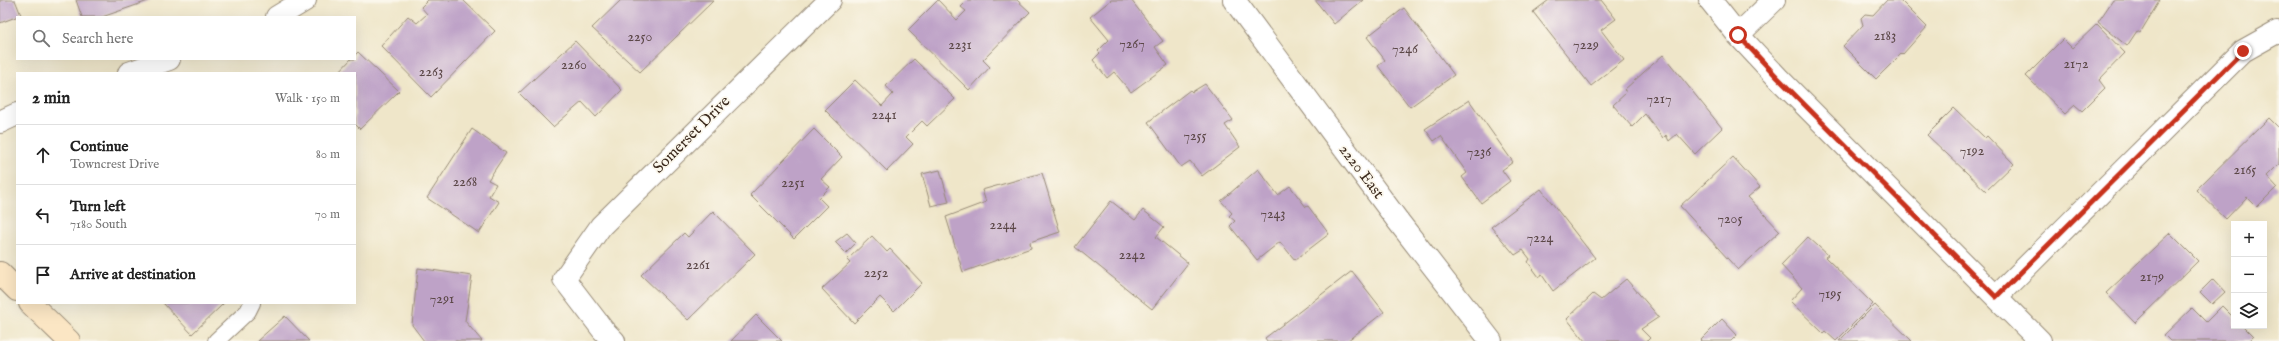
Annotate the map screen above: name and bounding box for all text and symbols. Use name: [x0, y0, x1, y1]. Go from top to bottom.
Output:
search box: [16, 16, 356, 60]
route start: [1729, 26, 1747, 44]
icon: search: [30, 27, 52, 49]
house number: 2183: [1874, 27, 1896, 45]
house number: 2250: [628, 28, 653, 46]
text: Search here: [62, 29, 133, 48]
house number: 7267: [1119, 35, 1145, 53]
house number: 2231: [948, 36, 972, 54]
house number: 7229: [1573, 36, 1599, 54]
house number: 7246: [1392, 40, 1419, 58]
route end: [2234, 42, 2252, 60]
house number: 2172: [2064, 55, 2089, 73]
house number: 2260: [561, 56, 587, 74]
house number: 2263: [419, 63, 443, 81]
text: 2 min: [32, 88, 70, 109]
text: Walk · 150 m: [275, 90, 340, 107]
house number: 7217: [1647, 90, 1671, 108]
street label: Somerset Drive: [649, 92, 735, 178]
house number: 2241: [871, 106, 897, 124]
house number: 7255: [1183, 127, 1207, 145]
text: Continue: [70, 137, 128, 156]
street label: 2220 East: [1334, 141, 1388, 204]
house number: 7192: [1960, 142, 1985, 160]
house number: 7236: [1467, 143, 1492, 161]
icon: ahead: [32, 144, 54, 166]
text: 80 m: [316, 146, 340, 163]
text: Towncrest Drive: [70, 156, 159, 173]
house number: 2165: [2234, 161, 2256, 179]
house number: 2268: [453, 173, 477, 191]
house number: 2251: [781, 174, 805, 192]
text: Turn left: [70, 197, 126, 216]
icon: left: [32, 204, 54, 226]
house number: 7243: [1260, 205, 1286, 223]
text: 70 m: [315, 206, 340, 223]
house number: 7205: [1717, 210, 1743, 228]
text: 7180 South: [70, 216, 127, 233]
house number: 2244: [990, 216, 1017, 234]
map controls: [2231, 221, 2267, 329]
button: +: [2231, 221, 2267, 257]
house number: 7224: [1527, 229, 1553, 247]
house number: 2242: [1119, 246, 1146, 264]
house number: 2261: [686, 256, 710, 274]
button: −: [2231, 257, 2267, 293]
icon: arrive: [32, 264, 54, 286]
house number: 2252: [864, 264, 889, 282]
text: Arrive at destination: [70, 265, 196, 284]
house number: 2179: [2140, 268, 2164, 286]
house number: 7195: [1819, 285, 1841, 303]
house number: 7291: [430, 290, 454, 308]
button: layers: [2231, 293, 2267, 329]

